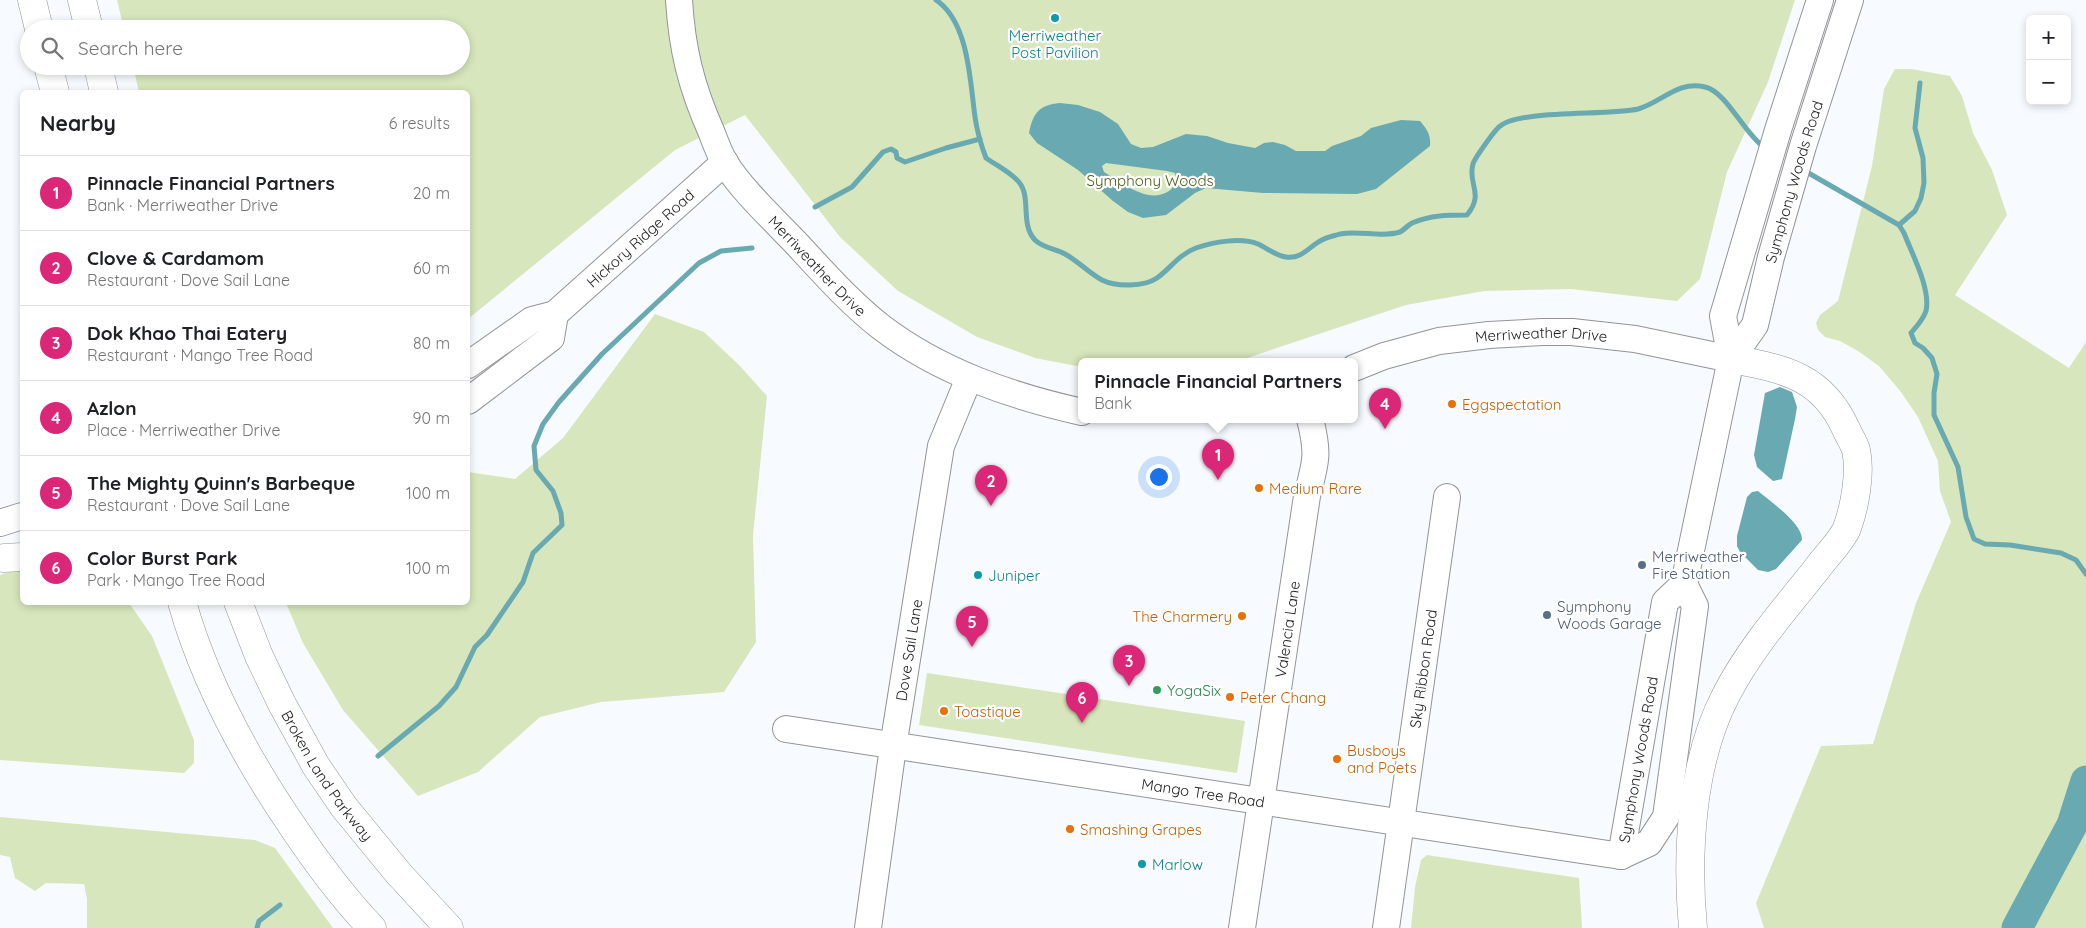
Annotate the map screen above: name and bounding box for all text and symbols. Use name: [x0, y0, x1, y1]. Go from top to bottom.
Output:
marker: Merriweather Post Pavilion: [1049, 12, 1061, 24]
map controls: [2026, 15, 2071, 105]
button: +: [2026, 15, 2071, 60]
search box: [20, 20, 470, 75]
place label: Merriweather Post Pavilion: [1009, 26, 1101, 62]
icon: search: [38, 34, 66, 62]
text: Search here: [78, 36, 183, 60]
button: −: [2026, 60, 2071, 105]
street label: Symphony Woods Road: [1760, 98, 1827, 265]
text: Nearby: [40, 110, 116, 136]
text: 6 results: [389, 113, 450, 133]
text: Pinnacle Financial Partners: [87, 171, 335, 195]
park label: Symphony Woods: [1086, 171, 1214, 190]
text: 1: [53, 183, 59, 203]
text: 20 m: [413, 183, 450, 203]
street label: Hickory Ridge Road: [582, 185, 698, 291]
text: Bank · Merriweather Drive: [87, 195, 278, 215]
street label: Merriweather Drive: [765, 211, 870, 320]
text: Clove & Cardamom: [87, 246, 264, 270]
text: 2: [51, 258, 61, 278]
text: 60 m: [413, 258, 450, 278]
text: Restaurant · Dove Sail Lane: [87, 270, 290, 290]
text: Dok Khao Thai Eatery: [87, 321, 287, 345]
street label: Merriweather Drive: [1474, 322, 1608, 346]
text: 3: [52, 333, 60, 353]
text: 80 m: [413, 333, 450, 353]
text: Restaurant · Mango Tree Road: [87, 345, 313, 365]
popup: [1078, 358, 1358, 423]
text: Pinnacle Financial Partners: [1094, 369, 1342, 393]
pin: 4: [1369, 388, 1401, 429]
text: Bank: [1094, 393, 1132, 413]
place label: Eggspectation: [1462, 395, 1562, 414]
text: Azlon: [87, 396, 136, 420]
marker: Eggspectation: [1446, 398, 1458, 410]
text: 4: [51, 408, 61, 428]
text: 90 m: [413, 408, 450, 428]
text: Place · Merriweather Drive: [87, 420, 281, 440]
pin: 1: [1202, 439, 1234, 480]
your location: [1146, 464, 1172, 490]
pin: 2: [975, 465, 1007, 506]
text: The Mighty Quinn's Barbeque: [87, 471, 355, 495]
place label: Medium Rare: [1269, 479, 1362, 498]
marker: Medium Rare: [1253, 482, 1265, 494]
text: 5: [51, 483, 61, 503]
text: 100 m: [406, 483, 450, 503]
text: Restaurant · Dove Sail Lane: [87, 495, 290, 515]
text: Color Burst Park: [87, 546, 238, 570]
place label: Merriweather Fire Station: [1652, 547, 1745, 583]
text: 6: [52, 558, 60, 578]
text: 100 m: [406, 558, 450, 578]
marker: Merriweather Fire Station: [1636, 559, 1648, 571]
place label: Juniper: [988, 566, 1041, 585]
marker: Juniper: [972, 569, 984, 581]
text: Park · Mango Tree Road: [87, 570, 265, 590]
street label: Valencia Lane: [1270, 580, 1304, 679]
place label: Symphony Woods Garage: [1557, 597, 1662, 633]
street label: Dove Sail Lane: [891, 598, 926, 702]
pin: 5: [956, 606, 988, 647]
place label: The Charmery: [1132, 607, 1232, 626]
street label: Sky Ribbon Road: [1405, 608, 1441, 729]
marker: Symphony Woods Garage: [1541, 609, 1553, 621]
marker: The Charmery: [1236, 610, 1248, 622]
pin: 3: [1113, 645, 1145, 686]
street label: Symphony Woods Road: [1614, 675, 1661, 844]
place label: YogaSix: [1167, 681, 1221, 700]
pin: 6: [1066, 682, 1098, 723]
marker: YogaSix: [1151, 684, 1163, 696]
place label: Peter Chang: [1240, 688, 1326, 707]
marker: Peter Chang: [1224, 691, 1236, 703]
place label: Toastique: [954, 702, 1021, 721]
marker: Toastique: [938, 705, 950, 717]
street label: Broken Land Parkway: [278, 707, 377, 845]
place label: Busboys and Poets: [1347, 741, 1417, 777]
marker: Busboys and Poets: [1331, 753, 1343, 765]
street label: Mango Tree Road: [1140, 774, 1266, 811]
place label: Smashing Grapes: [1080, 820, 1202, 839]
marker: Smashing Grapes: [1064, 823, 1076, 835]
place label: Marlow: [1152, 855, 1203, 874]
marker: Marlow: [1136, 858, 1148, 870]

